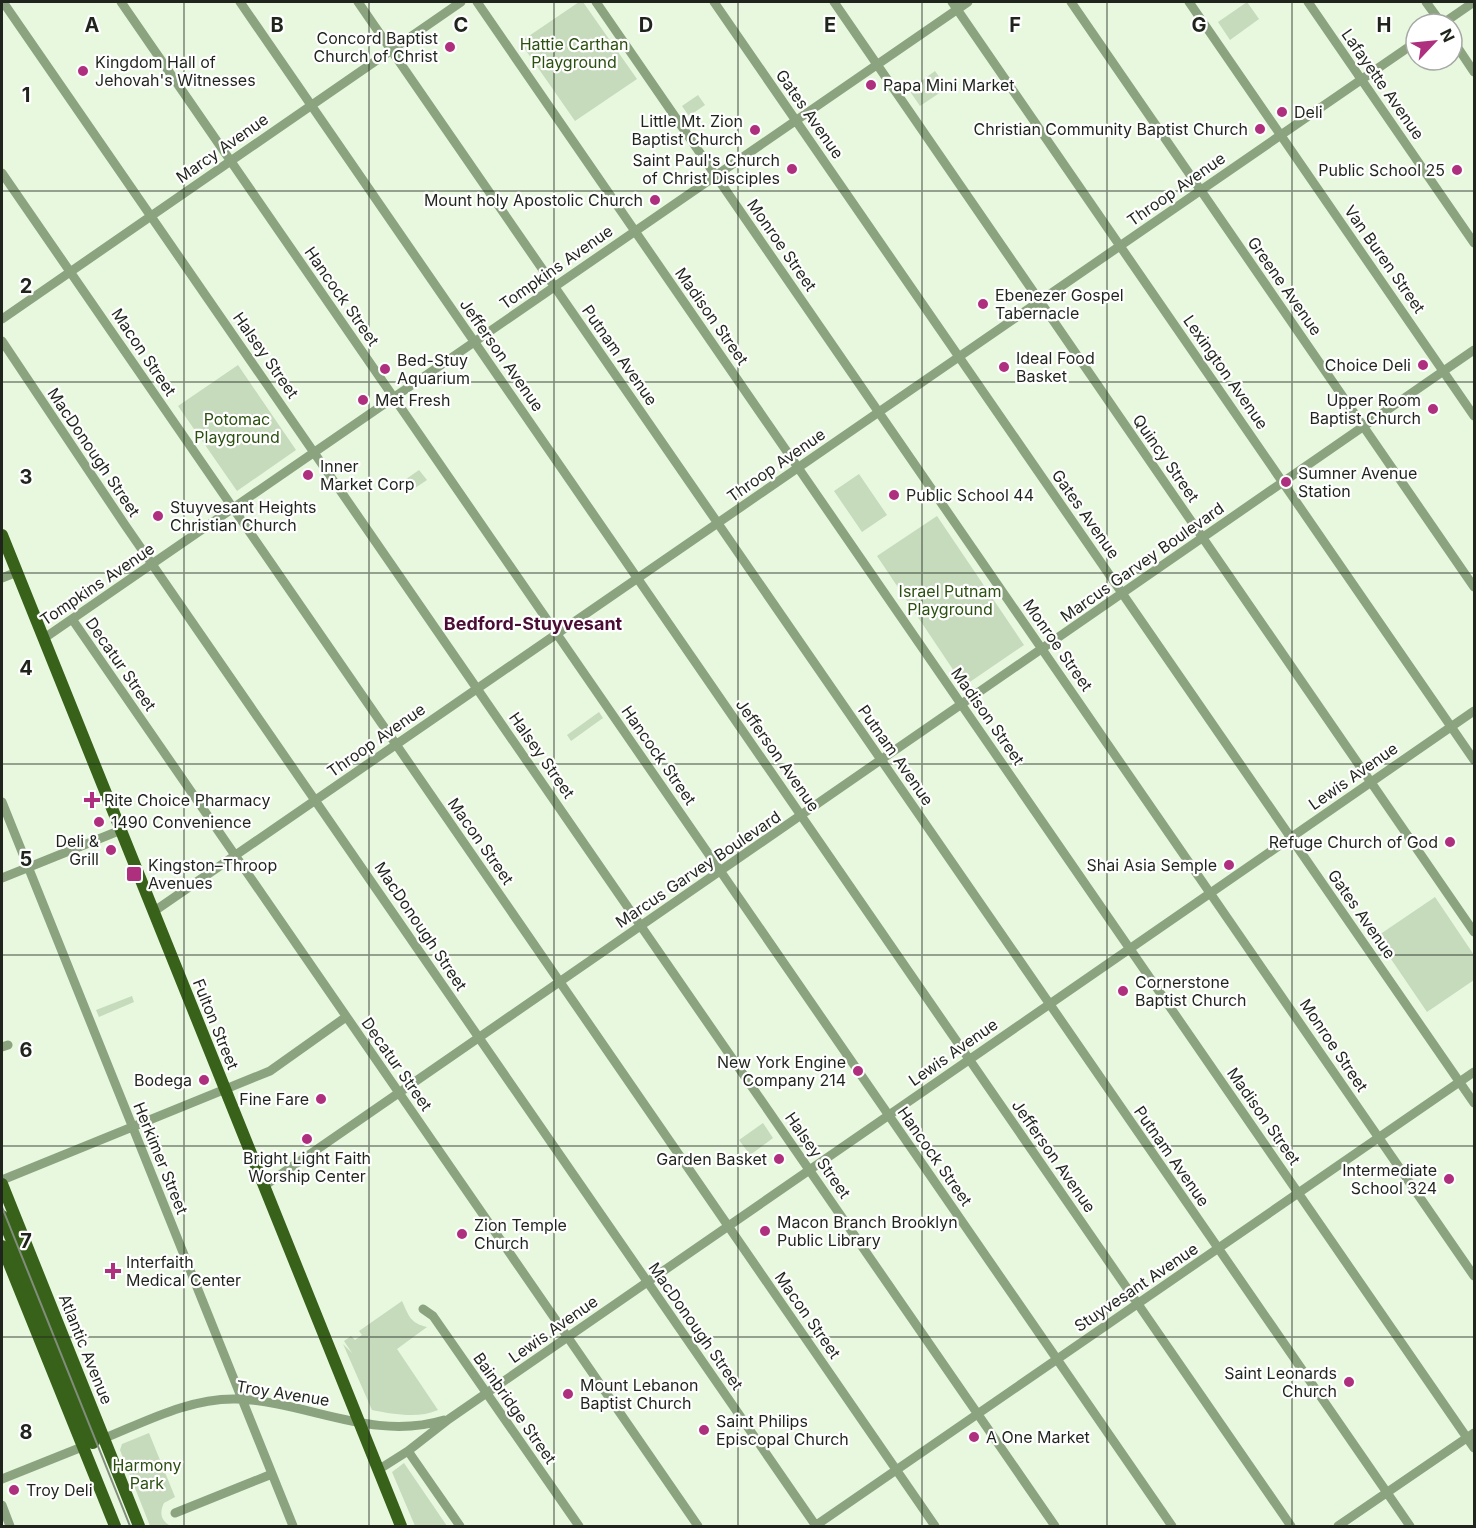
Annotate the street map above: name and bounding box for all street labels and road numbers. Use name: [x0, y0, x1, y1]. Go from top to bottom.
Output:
street label: Lafayette Avenue: [1337, 25, 1429, 143]
street label: Gates Avenue: [772, 65, 848, 163]
street label: Marcy Avenue: [172, 109, 272, 187]
street label: Throop Avenue: [1123, 148, 1229, 230]
street label: Monroe Street: [743, 195, 821, 295]
street label: Van Buren Street: [1340, 201, 1430, 317]
street label: Tompkins Avenue: [495, 220, 617, 314]
street label: Greene Avenue: [1244, 233, 1326, 339]
street label: Hancock Street: [300, 242, 384, 350]
street label: Madison Street: [671, 263, 753, 369]
street label: Jefferson Avenue: [456, 295, 548, 415]
street label: Putnam Avenue: [578, 301, 662, 409]
street label: Macon Street: [107, 304, 181, 400]
street label: Halsey Street: [229, 308, 303, 402]
street label: Lexington Avenue: [1179, 311, 1273, 433]
street label: MacDonough Street: [43, 384, 145, 520]
street label: Quincy Street: [1128, 410, 1204, 506]
street label: Throop Avenue: [723, 424, 829, 506]
street label: Gates Avenue: [1048, 465, 1124, 563]
street label: Marcus Garvey Boulevard: [1056, 498, 1228, 626]
street label: Tompkins Avenue: [36, 538, 158, 630]
street label: Monroe Street: [1019, 595, 1097, 695]
street label: Decatur Street: [81, 613, 161, 715]
street label: Madison Street: [947, 663, 1029, 769]
street label: Jefferson Avenue: [732, 695, 824, 815]
street label: Throop Avenue: [323, 699, 429, 781]
street label: Hancock Street: [617, 701, 701, 809]
street label: Putnam Avenue: [854, 701, 938, 809]
street label: Halsey Street: [505, 708, 579, 802]
street label: Lewis Avenue: [1305, 738, 1401, 814]
street label: Macon Street: [444, 794, 518, 888]
street label: Marcus Garvey Boulevard: [612, 806, 784, 932]
street label: MacDonough Street: [370, 858, 472, 994]
street label: Gates Avenue: [1324, 865, 1400, 963]
street label: Fulton Street: [189, 976, 243, 1072]
street label: Monroe Street: [1296, 995, 1372, 1095]
street label: Decatur Street: [357, 1013, 437, 1115]
street label: Lewis Avenue: [905, 1014, 1001, 1090]
street label: Madison Street: [1223, 1063, 1305, 1169]
street label: Jefferson Avenue: [1008, 1096, 1100, 1216]
street label: Herkimer Street: [129, 1099, 193, 1217]
street label: Hancock Street: [893, 1102, 977, 1210]
street label: Putnam Avenue: [1130, 1102, 1214, 1210]
street label: Halsey Street: [781, 1108, 855, 1202]
street label: Stuyvesant Avenue: [1070, 1238, 1202, 1336]
street label: MacDonough Street: [644, 1258, 748, 1394]
street label: Macon Street: [771, 1268, 845, 1362]
street label: Atlantic Avenue: [55, 1291, 117, 1407]
street label: Lewis Avenue: [505, 1291, 601, 1367]
street label: Bainbridge Street: [469, 1348, 561, 1468]
street label: Troy Avenue: [235, 1376, 331, 1410]

